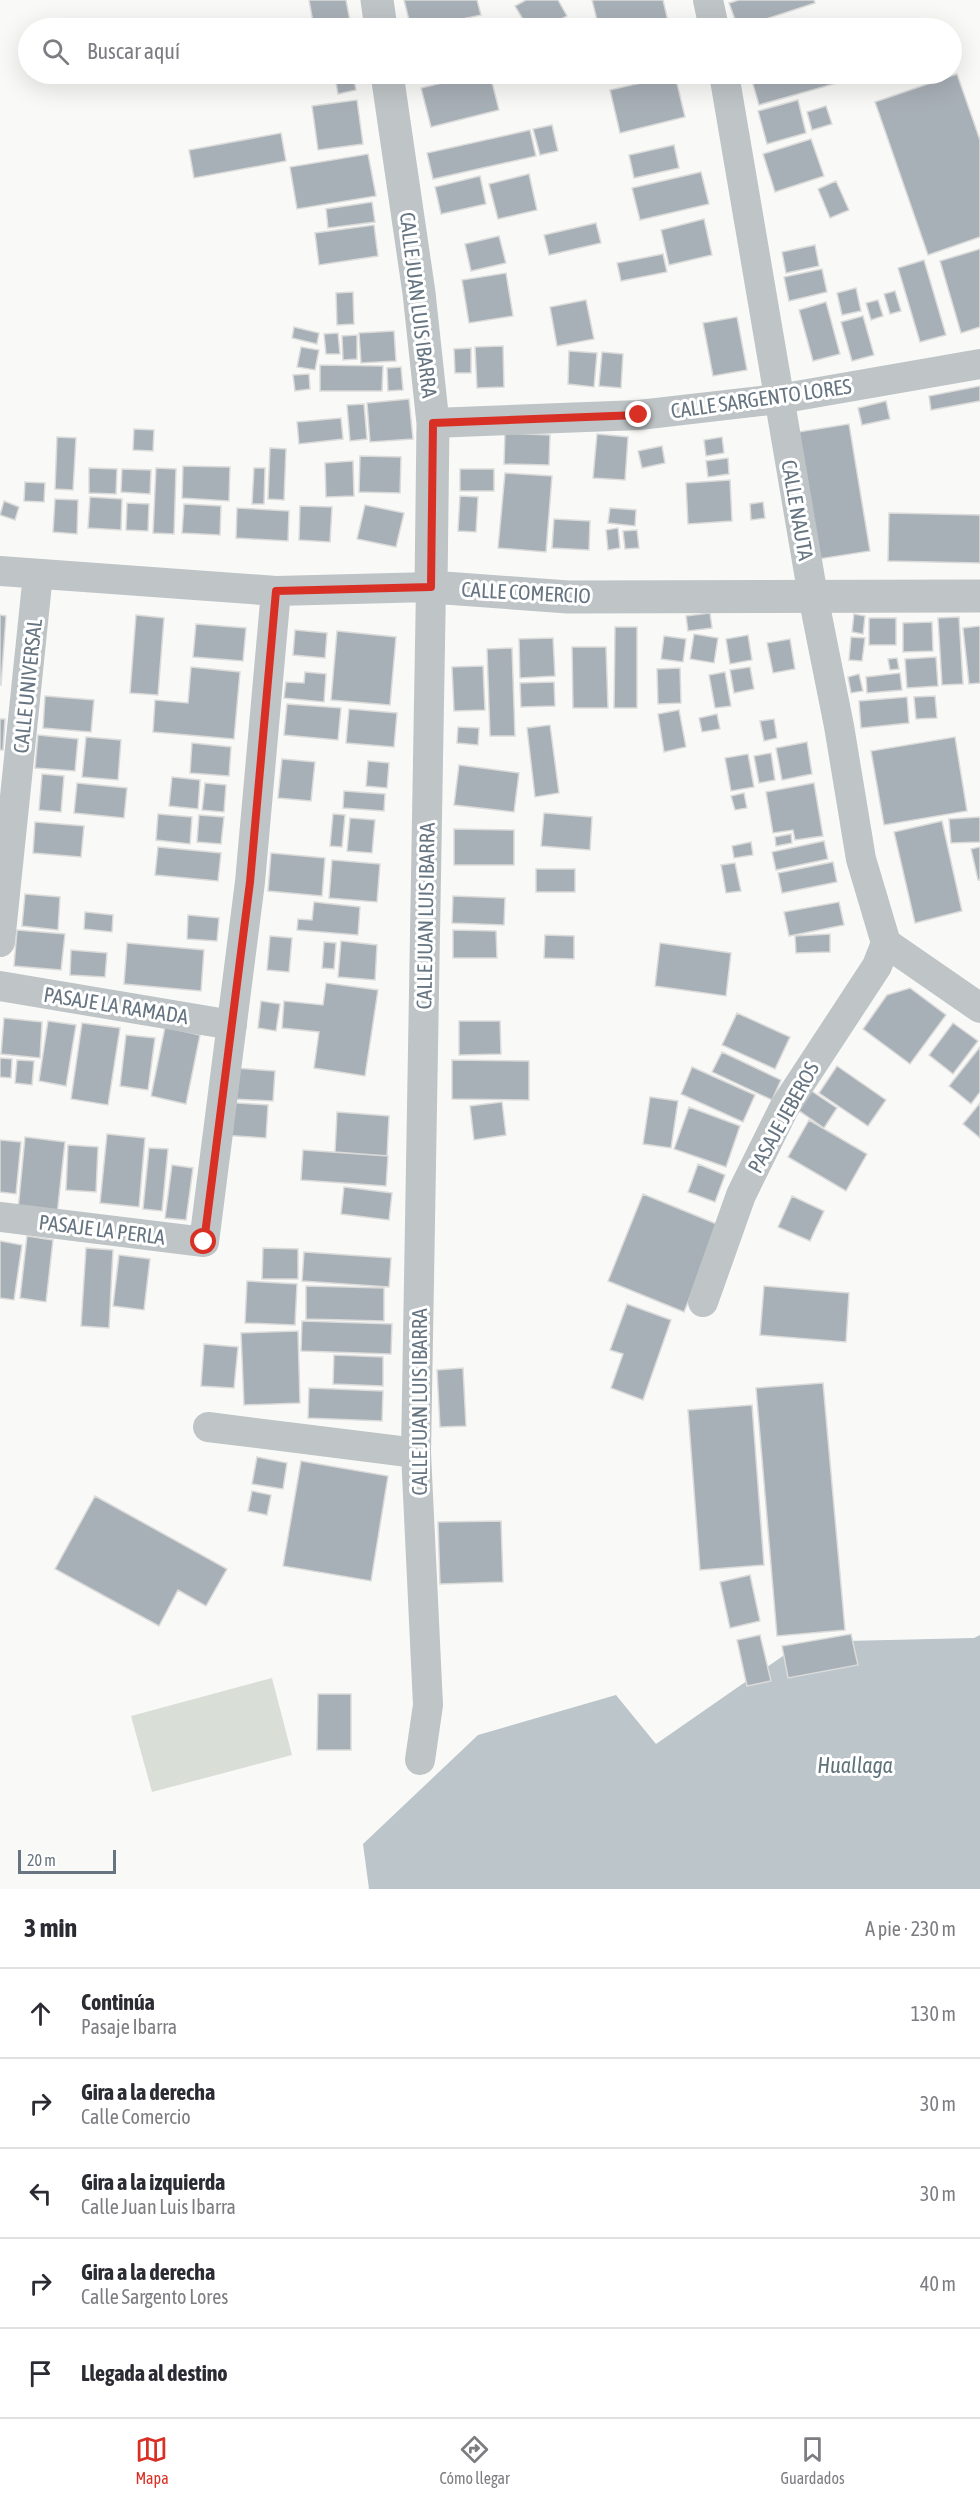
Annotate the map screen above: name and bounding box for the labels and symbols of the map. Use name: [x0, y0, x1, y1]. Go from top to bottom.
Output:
street label: CALLE JUAN LUIS IBARRA: [396, 211, 442, 400]
street label: CALLE SARGENTO LORES: [669, 373, 853, 423]
route end: [625, 401, 651, 427]
street label: CALLE NAUTA: [777, 458, 819, 563]
street label: CALLE COMERCIO: [461, 577, 591, 607]
street label: CALLE UNIVERSAL: [8, 618, 46, 754]
street label: CALLE JUAN LUIS IBARRA: [411, 822, 439, 1010]
street label: PASAJE LA RAMADA: [42, 982, 191, 1028]
street label: PASAJE JEBEROS: [743, 1057, 823, 1177]
street label: PASAJE LA PERLA: [38, 1209, 167, 1249]
route start: [190, 1228, 216, 1254]
street label: CALLE JUAN LUIS IBARRA: [407, 1308, 431, 1495]
water label: Huallaga: [817, 1752, 893, 1778]
scale bar: [18, 1847, 116, 1874]

